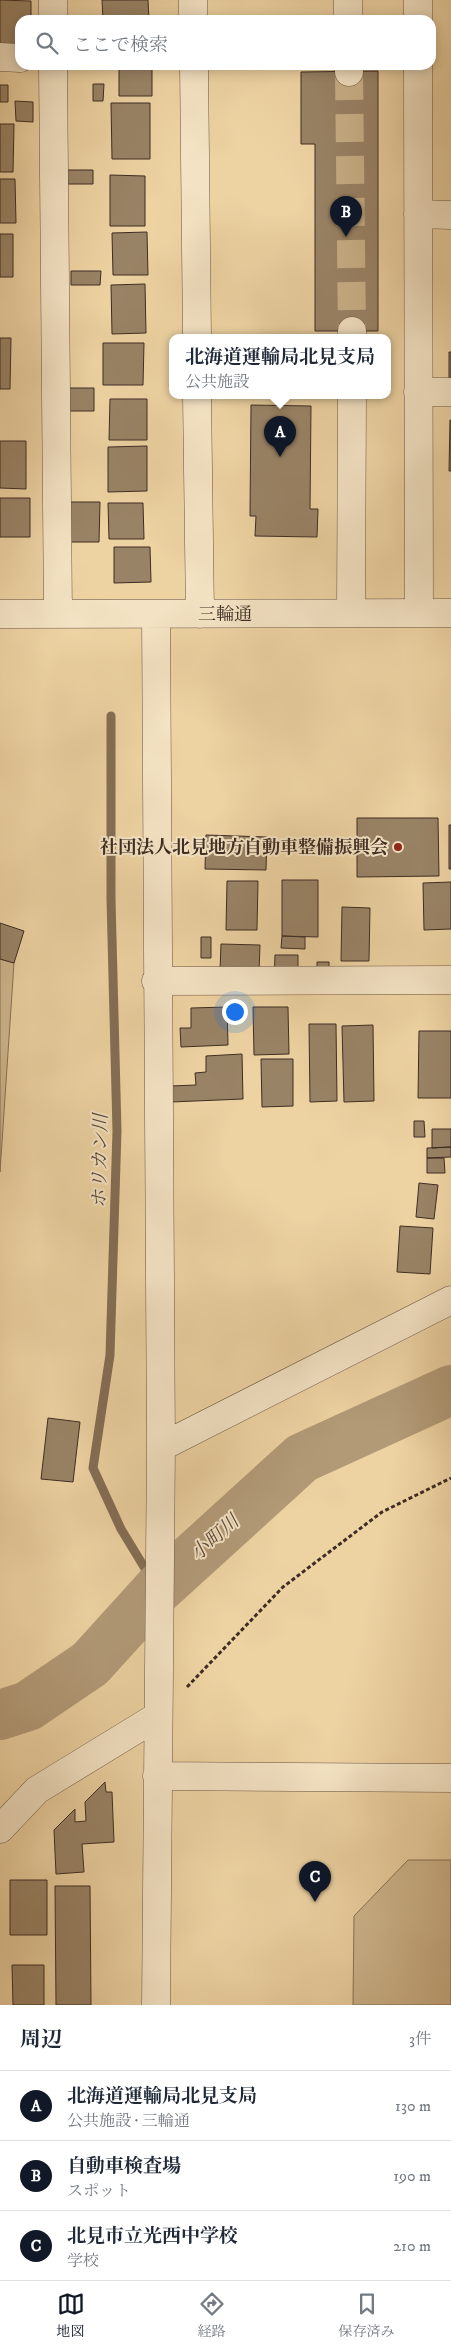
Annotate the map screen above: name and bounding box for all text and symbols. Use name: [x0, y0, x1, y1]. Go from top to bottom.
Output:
search box: [15, 15, 436, 70]
icon: search: [33, 29, 61, 57]
text: ここで検索: [73, 34, 168, 57]
pin: B: [330, 196, 362, 237]
popup: [169, 334, 391, 399]
text: 北海道運輸局北見支局: [185, 346, 375, 369]
text: 公共施設: [185, 372, 249, 392]
pin: A: [264, 416, 296, 457]
street label: 三輪通: [198, 604, 252, 626]
place label: 社団法人北見地方自動車整備振興会: [100, 837, 388, 859]
marker: 社団法人北見地方自動車整備振興会: [392, 841, 404, 853]
your location: [222, 999, 248, 1025]
water label: ホリカン川: [88, 1111, 113, 1209]
water label: 小町川: [186, 1509, 245, 1566]
pin: C: [299, 1861, 331, 1902]
text: 周辺: [20, 2027, 62, 2053]
text: 3件: [409, 2029, 431, 2049]
text: 北海道運輸局北見支局: [67, 2085, 257, 2108]
text: A: [31, 2096, 41, 2116]
text: 130 m: [395, 2096, 431, 2116]
text: 公共施設 · 三輪通: [67, 2111, 190, 2131]
text: 自動車検査場: [67, 2155, 181, 2178]
text: B: [31, 2166, 41, 2186]
text: 190 m: [393, 2166, 431, 2186]
text: スポット: [67, 2181, 131, 2201]
text: 北見市立光西中学校: [67, 2225, 238, 2248]
text: C: [31, 2236, 41, 2256]
text: 210 m: [393, 2236, 431, 2256]
text: 学校: [67, 2251, 99, 2271]
tab: 地図: [57, 2290, 85, 2341]
tab: 経路: [198, 2290, 226, 2341]
tab: 保存済み: [339, 2290, 395, 2341]

